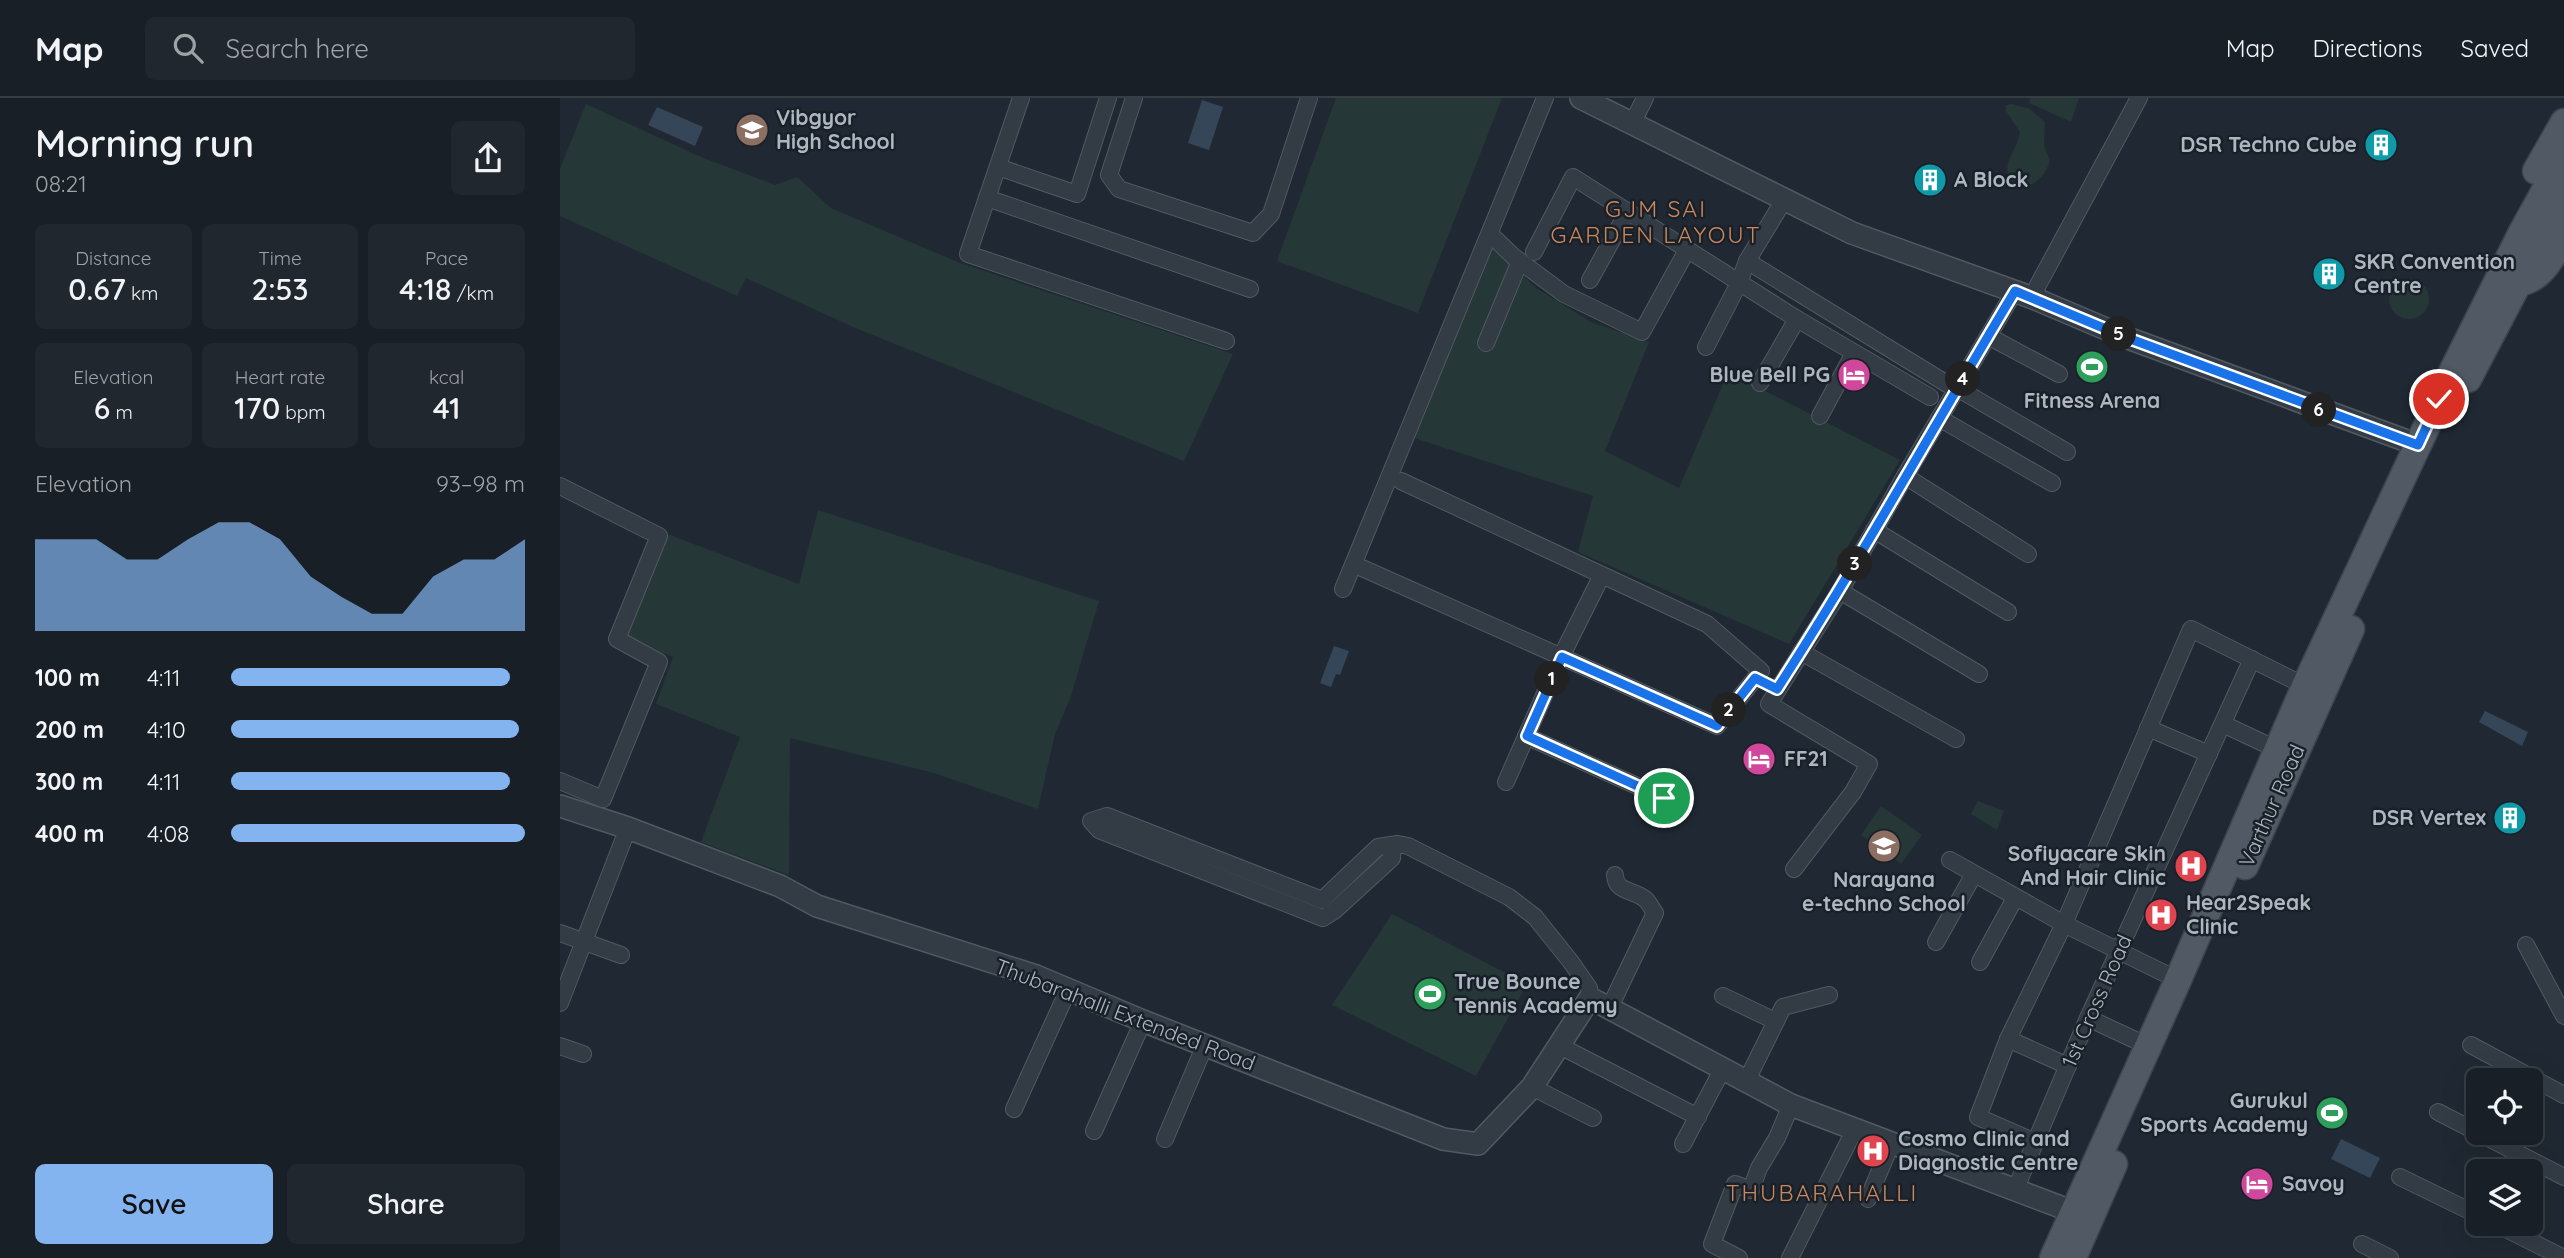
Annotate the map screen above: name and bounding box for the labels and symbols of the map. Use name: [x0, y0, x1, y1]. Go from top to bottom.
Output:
place label: Vibgyor High School: [776, 104, 895, 154]
school or university icon: Vibgyor High School: [733, 111, 771, 149]
building icon: DSR Techno Cube: [2362, 126, 2400, 164]
place label: DSR Techno Cube: [2180, 131, 2357, 157]
building icon: A Block: [1911, 161, 1949, 199]
place label: A Block: [1954, 166, 2028, 192]
district label: GJM SAI GARDEN LAYOUT: [1550, 194, 1762, 249]
place label: SKR Convention Centre: [2354, 248, 2515, 298]
building icon: SKR Convention Centre: [2310, 255, 2348, 293]
pin: 5: [2102, 316, 2136, 352]
sports icon: Fitness Arena: [2073, 348, 2111, 386]
hotel icon: Blue Bell PG: [1835, 356, 1873, 394]
place label: Blue Bell PG: [1710, 361, 1830, 387]
pin: 4: [1946, 362, 1980, 396]
pin: [2409, 369, 2469, 429]
place label: Fitness Arena: [2024, 387, 2160, 413]
pin: 6: [2302, 392, 2336, 428]
pin: 3: [1838, 546, 1872, 582]
pin: 1: [1534, 662, 1570, 696]
pin: 2: [1712, 692, 1746, 728]
hotel icon: FF21: [1740, 740, 1778, 778]
street label: Varthur Road: [2232, 740, 2310, 871]
place label: FF21: [1784, 745, 1828, 771]
pin: [1634, 768, 1694, 828]
building icon: DSR Vertex: [2491, 799, 2529, 837]
place label: DSR Vertex: [2372, 804, 2486, 830]
school or university icon: Narayana e-techno School: [1865, 827, 1903, 865]
place label: Sofiyacare Skin And Hair Clinic: [2008, 840, 2166, 890]
hospital icon: Sofiyacare Skin And Hair Clinic: [2172, 847, 2210, 885]
place label: Narayana e-techno School: [1802, 866, 1966, 916]
place label: Hear2Speak Clinic: [2186, 889, 2311, 939]
hospital icon: Hear2Speak Clinic: [2142, 896, 2180, 934]
street label: 1st Cross Road: [2055, 930, 2137, 1071]
street label: Thubarahalli Extended Road: [992, 952, 1259, 1076]
place label: True Bounce Tennis Academy: [1454, 968, 1618, 1018]
sports icon: True Bounce Tennis Academy: [1411, 975, 1449, 1013]
place label: Gurukul Sports Academy: [2140, 1087, 2308, 1137]
sports icon: Gurukul Sports Academy: [2313, 1094, 2351, 1132]
place label: Cosmo Clinic and Diagnostic Centre: [1898, 1125, 2078, 1175]
hospital icon: Cosmo Clinic and Diagnostic Centre: [1854, 1132, 1892, 1170]
hotel icon: Savoy: [2238, 1165, 2276, 1203]
place label: Savoy: [2282, 1170, 2345, 1196]
district label: THUBARAHALLI: [1726, 1178, 1918, 1207]

